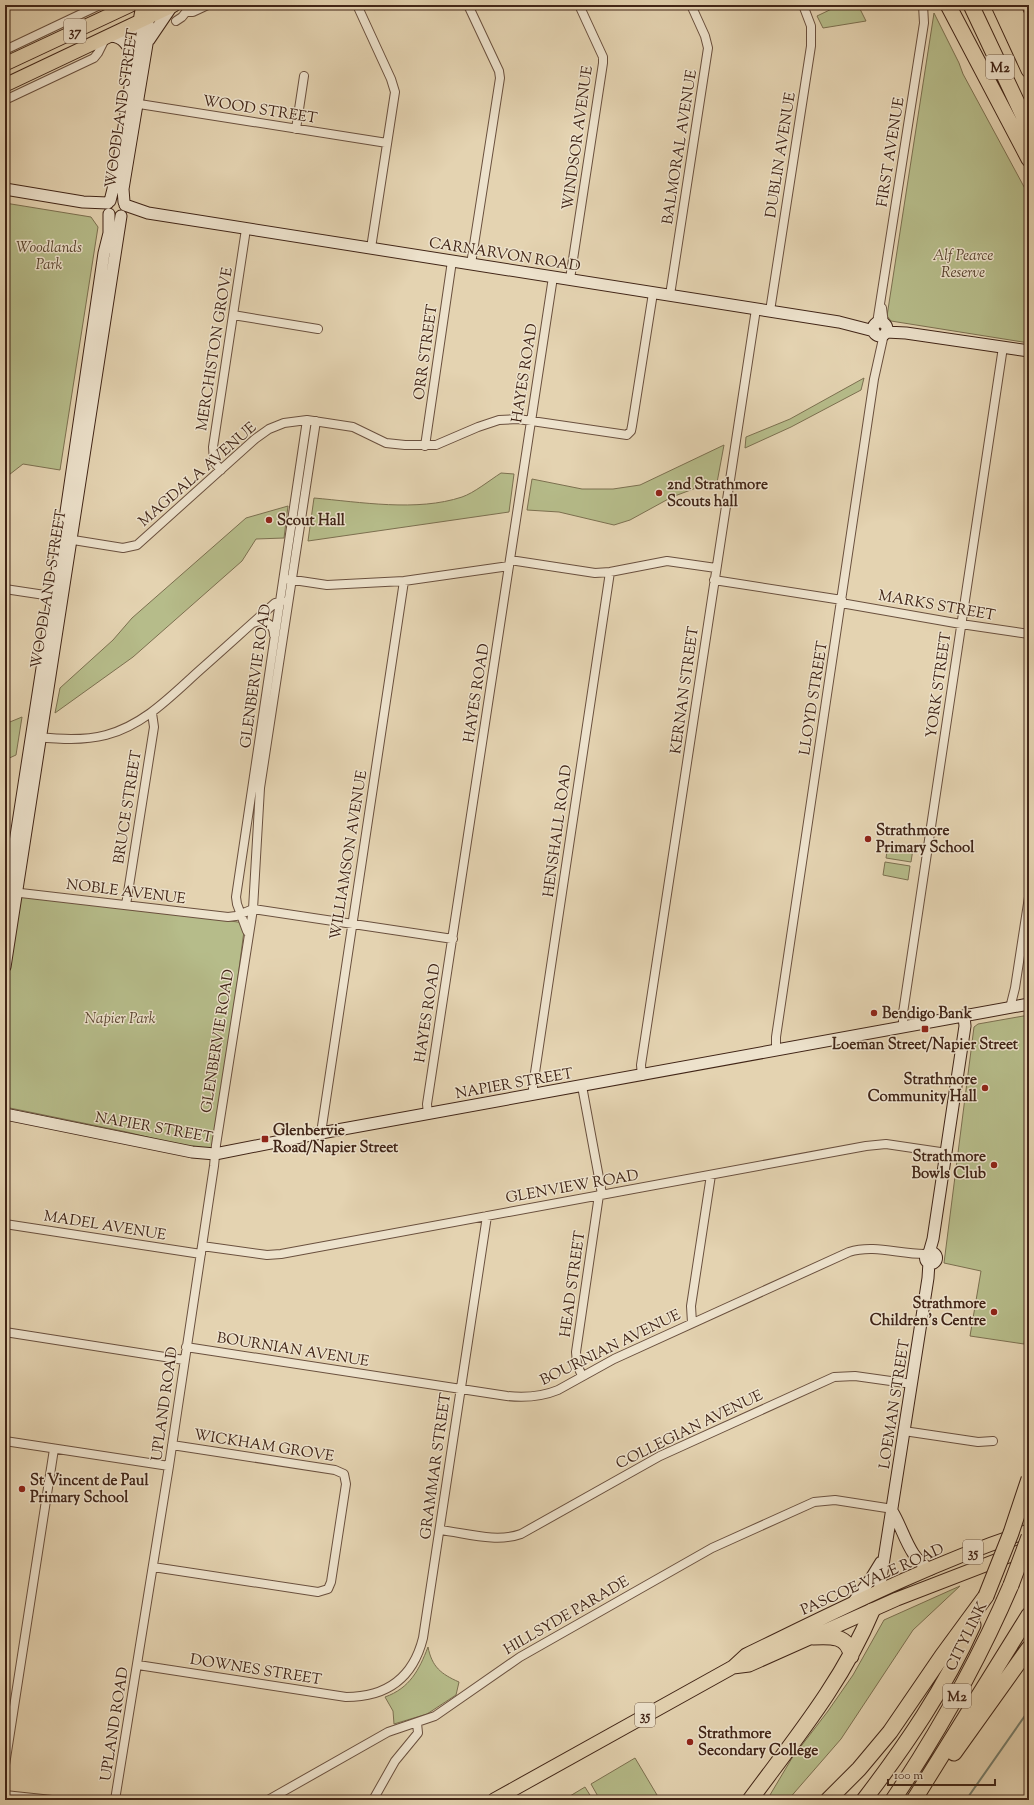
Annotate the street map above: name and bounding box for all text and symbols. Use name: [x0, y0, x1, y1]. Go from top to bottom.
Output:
road number: 37: [64, 19, 86, 43]
street label: WOODLAND STREET: [101, 27, 144, 189]
road number: M2: [986, 55, 1014, 79]
street label: WINDSOR AVENUE: [558, 65, 599, 212]
street label: BALMORAL AVENUE: [658, 68, 703, 226]
street label: WOOD STREET: [201, 91, 319, 130]
street label: DUBLIN AVENUE: [761, 91, 802, 220]
street label: FIRST AVENUE: [872, 96, 911, 209]
street label: CARNARVON ROAD: [427, 233, 582, 278]
park label: Woodlands Park: [16, 238, 82, 276]
park label: Alf Pearce Reserve: [933, 246, 993, 284]
street label: MERCHISTON GROVE: [192, 266, 239, 433]
street label: ORR STREET: [409, 303, 444, 401]
street label: HAYES ROAD: [507, 322, 544, 424]
street label: MAGDALA AVENUE: [135, 418, 261, 532]
place label: 2nd Strathmore Scouts hall: [667, 475, 768, 513]
marker: 2nd Strathmore Scouts hall: [654, 488, 664, 498]
street label: WOODLAND STREET: [27, 508, 73, 670]
place label: Scout Hall: [277, 511, 346, 532]
marker: Scout Hall: [264, 515, 274, 525]
street label: MARKS STREET: [877, 586, 997, 627]
street label: GLENBERVIE ROAD: [236, 603, 277, 750]
street label: KERNAN STREET: [666, 625, 705, 755]
street label: YORK STREET: [922, 630, 957, 740]
street label: LLOYD STREET: [795, 639, 834, 757]
street label: HAYES ROAD: [459, 642, 496, 744]
street label: BRUCE STREET: [109, 748, 148, 866]
street label: HENSHALL ROAD: [539, 763, 578, 899]
street label: WILLIAMSON AVENUE: [326, 769, 373, 942]
place label: Strathmore Primary School: [876, 821, 975, 859]
marker: Strathmore Primary School: [863, 834, 873, 844]
street label: NOBLE AVENUE: [65, 875, 187, 910]
street label: HAYES ROAD: [410, 962, 447, 1064]
street label: GLENBERVIE ROAD: [197, 968, 240, 1115]
place label: Bendigo Bank: [882, 1004, 973, 1025]
marker: Bendigo Bank: [869, 1008, 879, 1018]
park label: Napier Park: [84, 1009, 156, 1030]
marker: Loeman Street/Napier Street: [920, 1024, 930, 1034]
place label: Loeman Street/Napier Street: [832, 1035, 1019, 1056]
street label: NAPIER STREET: [454, 1064, 575, 1105]
place label: Strathmore Community Hall: [868, 1070, 978, 1108]
marker: Strathmore Community Hall: [980, 1083, 990, 1093]
street label: NAPIER STREET: [93, 1108, 215, 1149]
place label: Glenbervie Road/Napier Street: [273, 1121, 399, 1159]
marker: Glenbervie Road/Napier Street: [260, 1134, 270, 1144]
place label: Strathmore Bowls Club: [912, 1147, 986, 1185]
marker: Strathmore Bowls Club: [989, 1160, 999, 1170]
street label: GLENVIEW ROAD: [504, 1165, 641, 1210]
street label: MADEL AVENUE: [42, 1206, 167, 1247]
street label: HEAD STREET: [556, 1229, 591, 1339]
place label: Strathmore Children's Centre: [870, 1294, 986, 1332]
street label: BOURNIAN AVENUE: [537, 1305, 684, 1392]
marker: Strathmore Children's Centre: [989, 1307, 999, 1317]
street label: BOURNIAN AVENUE: [215, 1328, 370, 1373]
street label: LOEMAN STREET: [875, 1337, 916, 1471]
street label: UPLAND ROAD: [147, 1345, 184, 1463]
street label: COLLEGIAN AVENUE: [613, 1386, 767, 1475]
street label: GRAMMAR STREET: [416, 1391, 457, 1541]
street label: WICKHAM GROVE: [192, 1425, 335, 1468]
place label: St Vincent de Paul Primary School: [30, 1471, 149, 1509]
marker: St Vincent de Paul Primary School: [17, 1484, 27, 1494]
street label: PASCOE VALE ROAD: [798, 1539, 948, 1621]
road number: 35: [963, 1540, 983, 1564]
street label: HILLSYDE PARADE: [500, 1572, 633, 1661]
street label: CITYLINK: [941, 1598, 993, 1675]
street label: DOWNES STREET: [188, 1650, 324, 1691]
street label: UPLAND ROAD: [96, 1665, 135, 1783]
road number: M2: [943, 1684, 971, 1708]
road number: 35: [635, 1703, 655, 1727]
place label: Strathmore Secondary College: [698, 1724, 818, 1762]
marker: Strathmore Secondary College: [685, 1737, 695, 1747]
scale bar: [888, 1761, 995, 1787]
text: 100 m: [894, 1767, 923, 1785]

